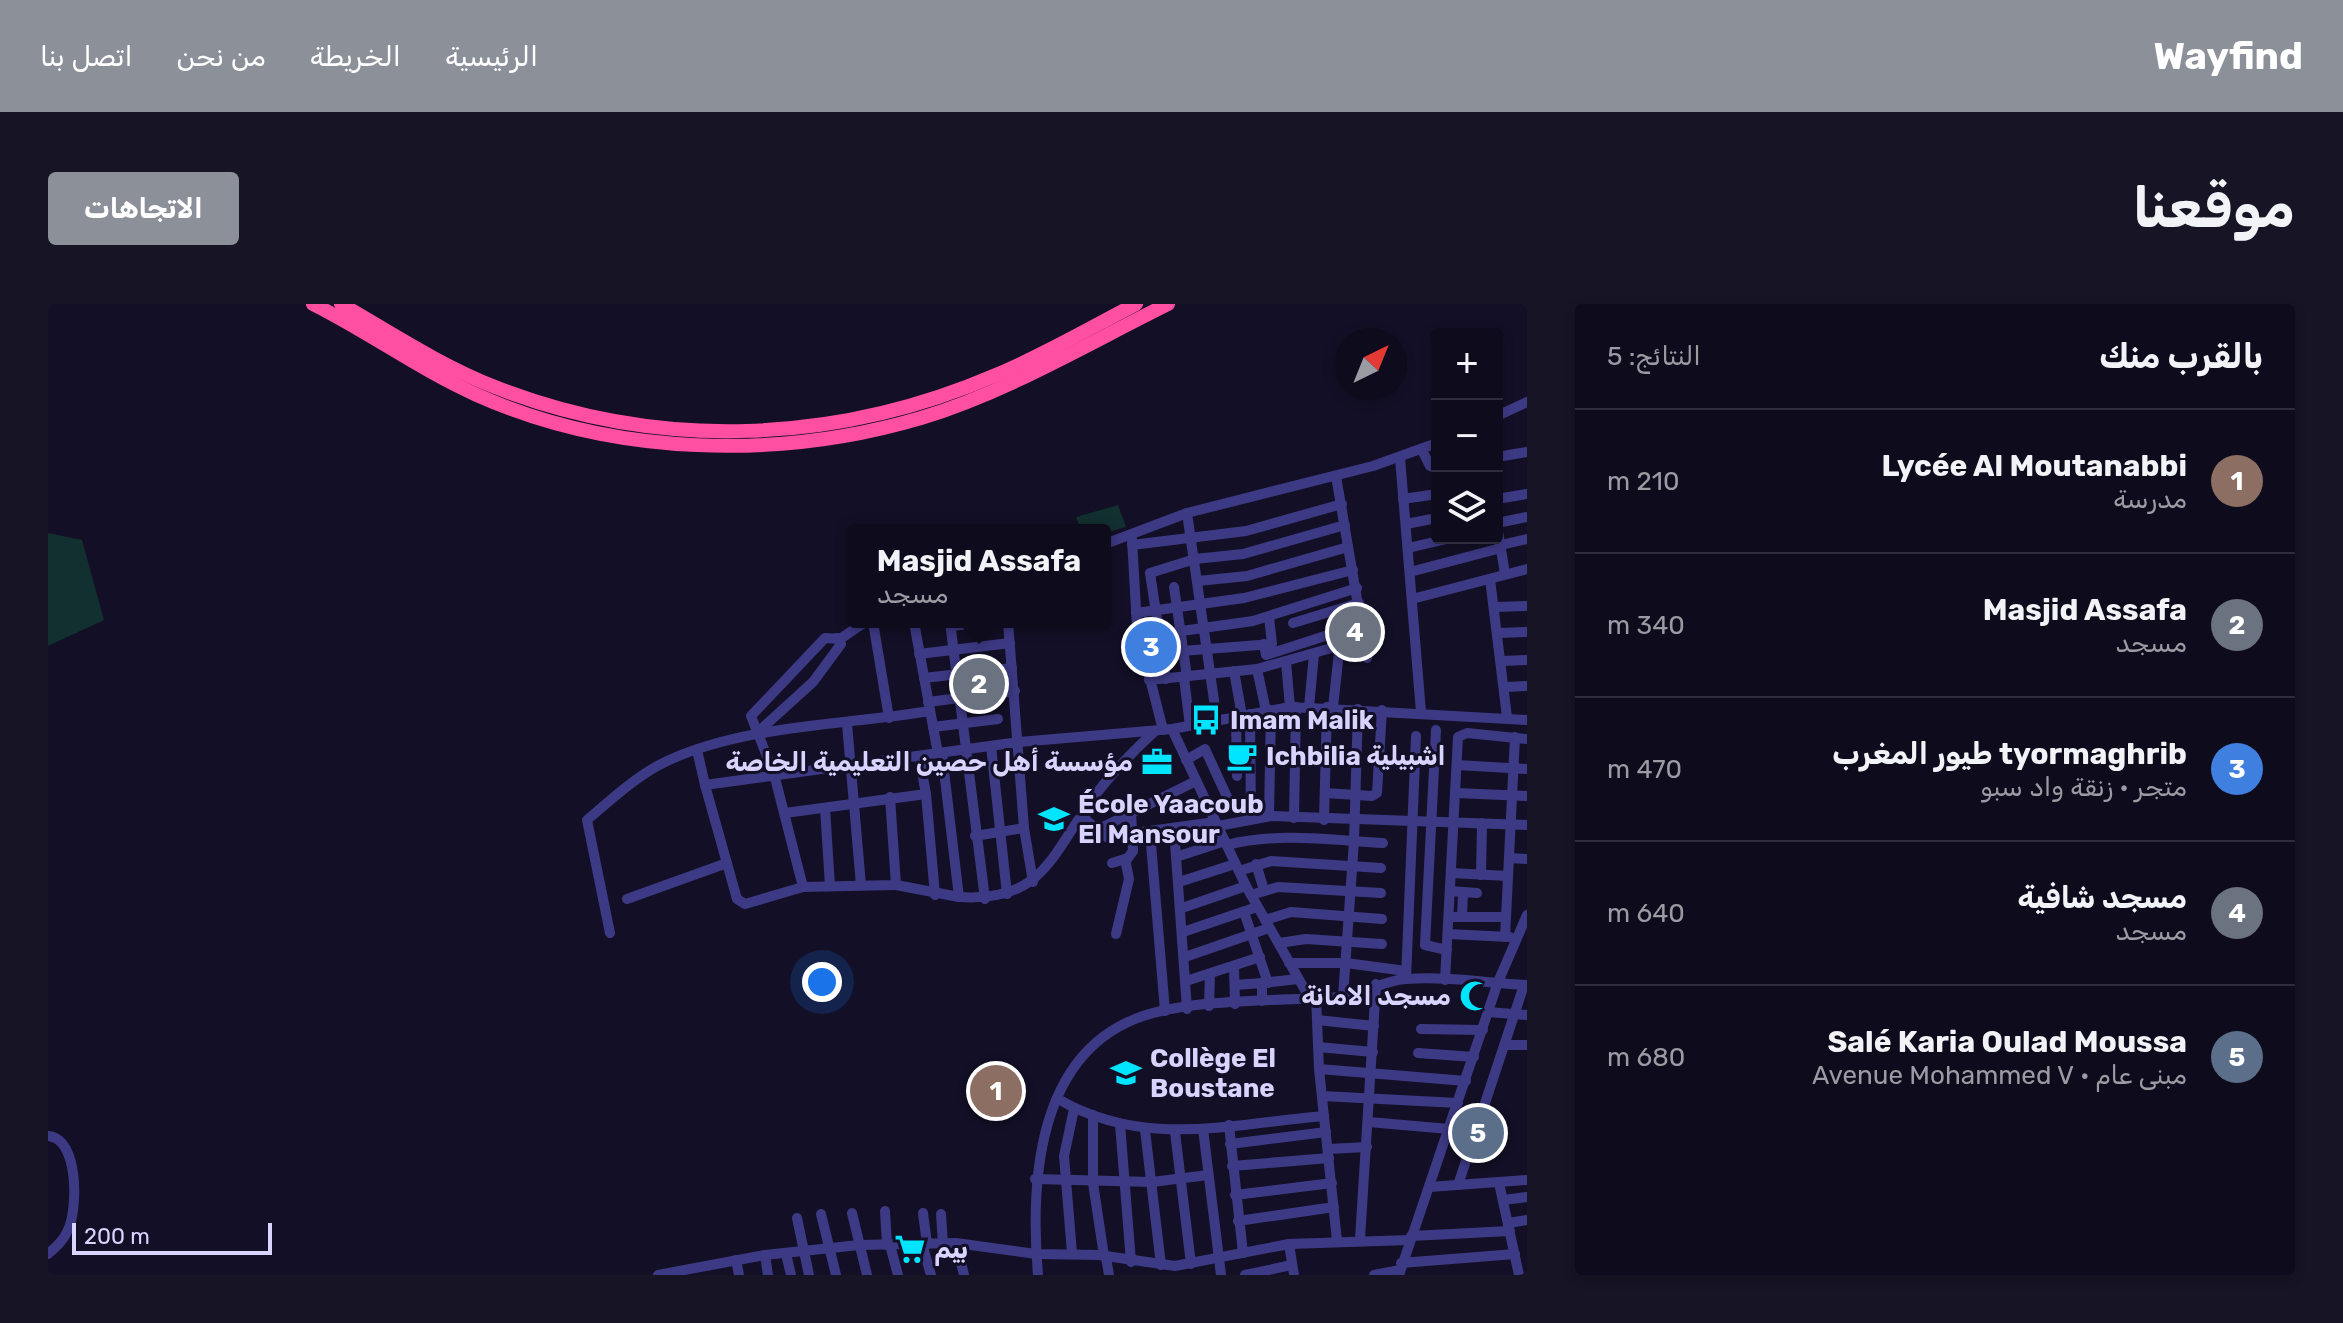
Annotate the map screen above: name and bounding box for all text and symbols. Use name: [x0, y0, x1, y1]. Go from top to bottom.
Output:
text: Wayfind: [2154, 33, 2303, 79]
text: اتصل بنا: [40, 40, 133, 73]
text: من نحن: [177, 40, 266, 73]
text: الخريطة: [310, 40, 401, 73]
text: الرئيسية: [445, 40, 538, 73]
button: الاتجاهات: [48, 172, 239, 245]
text: موقعنا: [2132, 175, 2295, 241]
north arrow: [1335, 328, 1407, 400]
map controls: [1431, 328, 1503, 544]
button: +: [1431, 328, 1503, 400]
text: بالقرب منك: [2099, 336, 2263, 377]
text: النتائج: 5: [1607, 341, 1701, 372]
button: −: [1431, 400, 1503, 472]
text: Lycée Al Moutanabbi: [1881, 448, 2187, 484]
text: 210 m: [1607, 466, 1679, 497]
text: 1: [2231, 466, 2243, 497]
button: layers: [1431, 472, 1503, 544]
text: مدرسة: [2113, 484, 2187, 515]
popup: [847, 524, 1111, 628]
text: Masjid Assafa: [877, 543, 1081, 579]
text: مسجد: [877, 579, 949, 610]
text: Masjid Assafa: [1983, 592, 2187, 628]
pin: 4: [1329, 602, 1381, 662]
text: 340 m: [1607, 610, 1685, 641]
text: 2: [2229, 610, 2245, 641]
pin: 3: [1125, 617, 1177, 677]
text: مسجد: [2115, 628, 2187, 659]
pin: 2: [953, 654, 1005, 714]
bus stop icon: Imam Malik: [1189, 703, 1223, 737]
place label: Imam Malik: [1230, 705, 1375, 736]
text: tyormaghrib طيور المغرب: [1832, 736, 2187, 772]
cafe icon: Ichbilia اشبيلية: [1225, 739, 1259, 773]
place label: Ichbilia اشبيلية: [1266, 741, 1446, 772]
office icon: مؤسسة أهل حصين التعليمية الخاصة: [1140, 745, 1174, 779]
place label: مؤسسة أهل حصين التعليمية الخاصة: [725, 747, 1133, 778]
text: 470 m: [1607, 754, 1682, 785]
text: 3: [2228, 754, 2246, 785]
text: متجر · زنقة واد سبو: [1980, 772, 2187, 803]
place label: École Yaacoub El Mansour: [1078, 789, 1264, 850]
school or university icon: École Yaacoub El Mansour: [1037, 802, 1071, 836]
text: مسجد شافية: [2018, 880, 2187, 916]
text: 640 m: [1607, 898, 1685, 929]
text: 4: [2228, 898, 2246, 929]
text: مسجد: [2115, 916, 2187, 947]
your location: [802, 962, 842, 1002]
mosque icon: مسجد الامانة: [1458, 979, 1492, 1013]
place label: مسجد الامانة: [1301, 981, 1451, 1012]
text: Salé Karia Oulad Moussa: [1827, 1024, 2187, 1060]
text: 680 m: [1607, 1042, 1685, 1073]
text: 5: [2229, 1042, 2245, 1073]
place label: Collège El Boustane: [1150, 1043, 1276, 1104]
school or university icon: Collège El Boustane: [1109, 1056, 1143, 1090]
text: مبنى عام · Avenue Mohammed V: [1812, 1060, 2187, 1091]
pin: 1: [970, 1061, 1022, 1121]
pin: 5: [1452, 1103, 1504, 1163]
scale bar: [72, 1219, 272, 1255]
text: 200 m: [84, 1223, 150, 1250]
supermarket icon: بيم: [893, 1232, 927, 1266]
place label: بيم: [934, 1234, 968, 1266]

